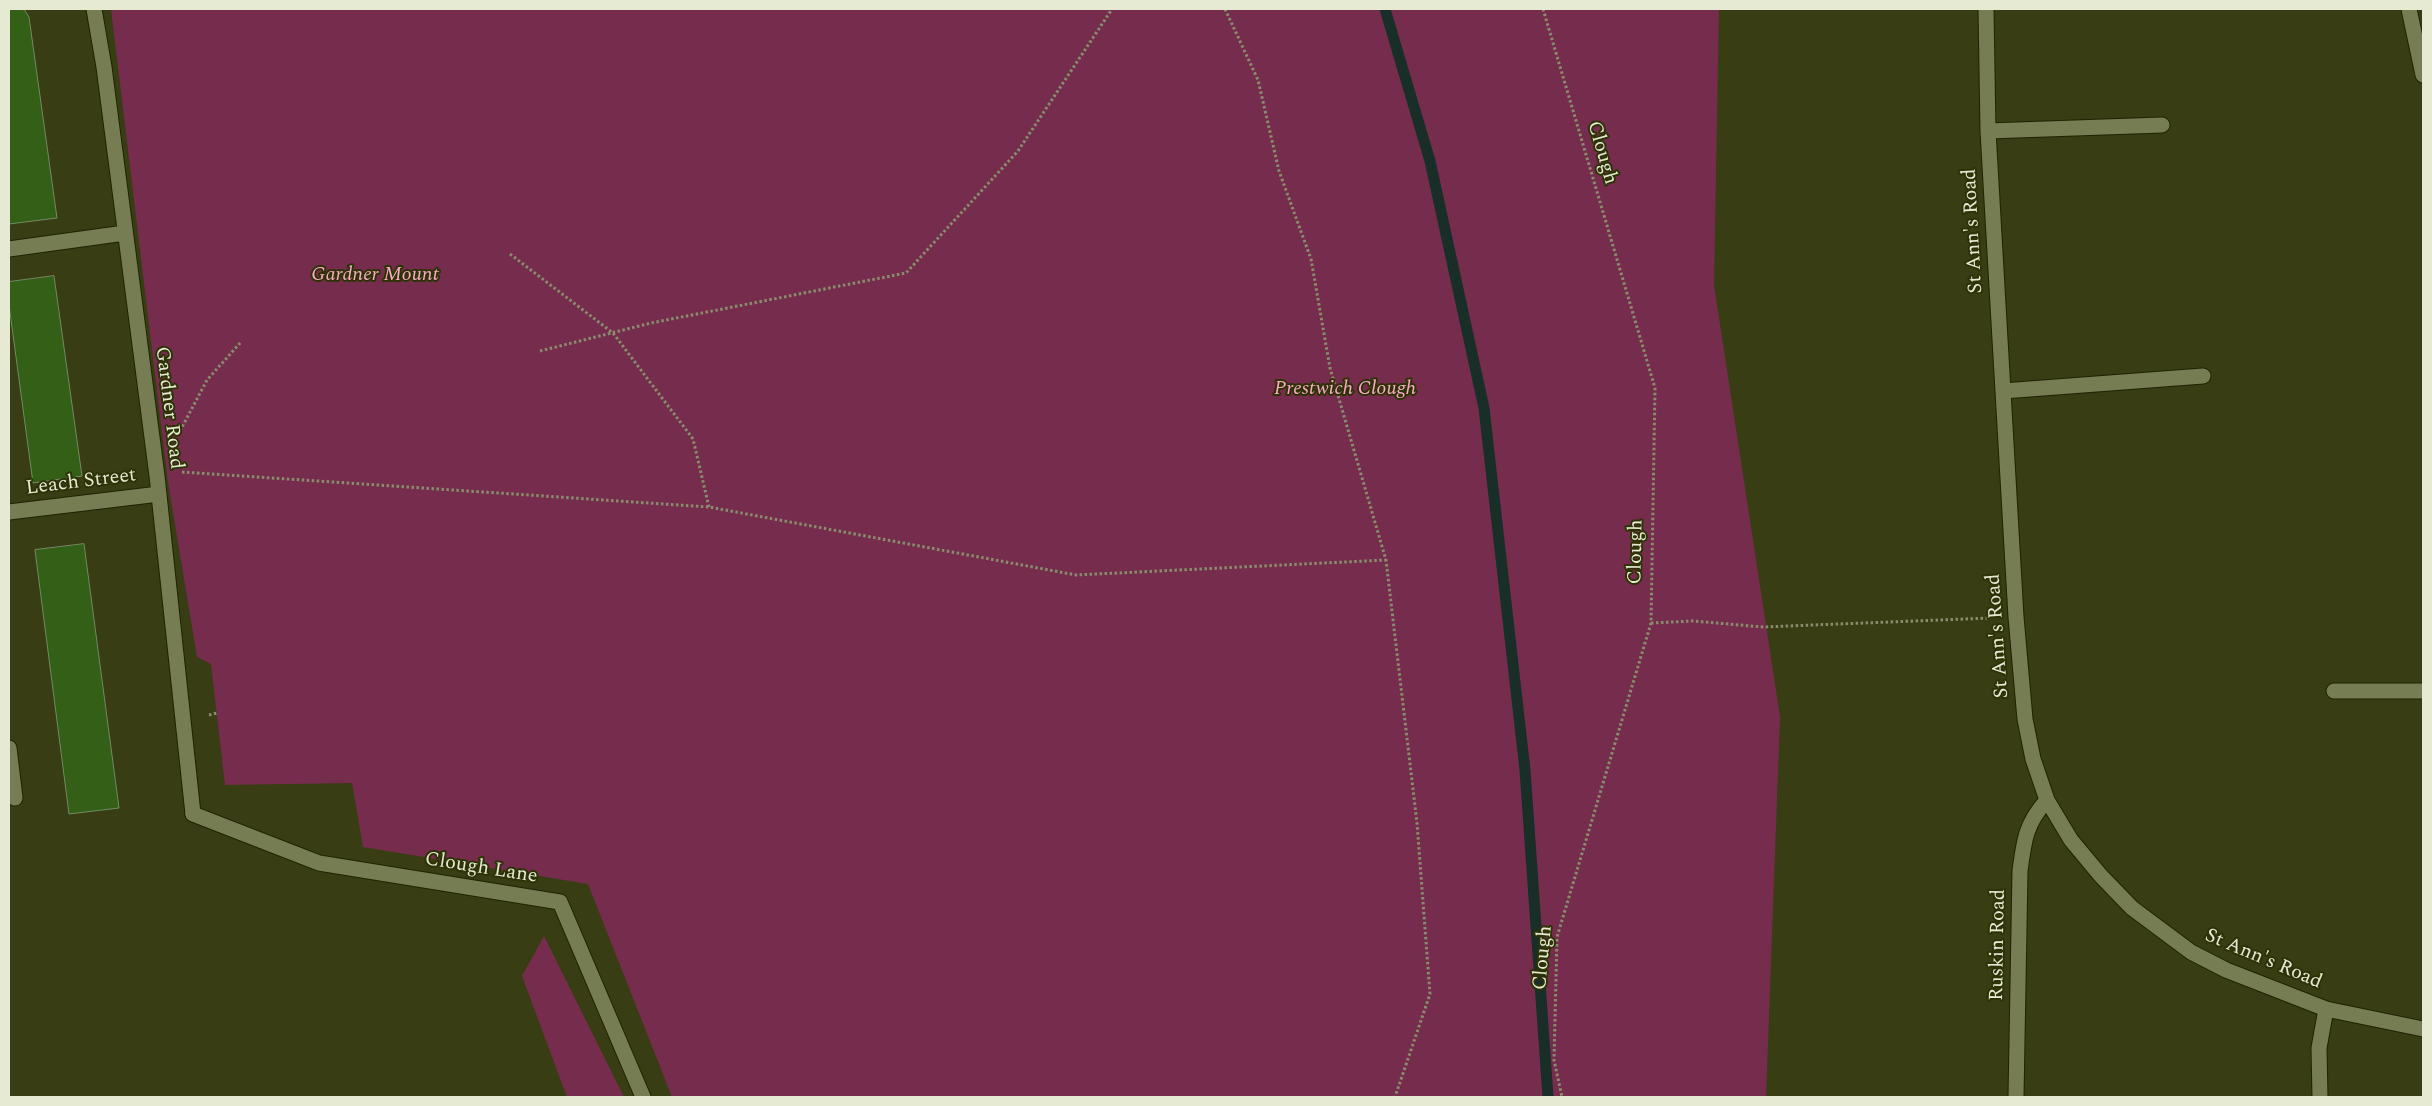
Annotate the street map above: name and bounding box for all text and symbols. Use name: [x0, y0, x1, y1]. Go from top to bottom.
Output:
street label: Clough: [1581, 119, 1621, 187]
street label: St Ann's Road: [1959, 168, 1989, 294]
park label: Gardner Mount: [311, 264, 439, 288]
street label: Gardner Road: [149, 345, 187, 471]
park label: Prestwich Clough: [1274, 378, 1416, 402]
street label: Leach Street: [25, 464, 137, 502]
street label: Clough: [1624, 519, 1650, 585]
street label: St Ann's Road: [1983, 573, 2015, 699]
street label: Clough Lane: [423, 848, 539, 890]
street label: Ruskin Road: [1986, 889, 2012, 1001]
street label: Clough: [1529, 925, 1559, 991]
street label: St Ann's Road: [2201, 925, 2325, 995]

